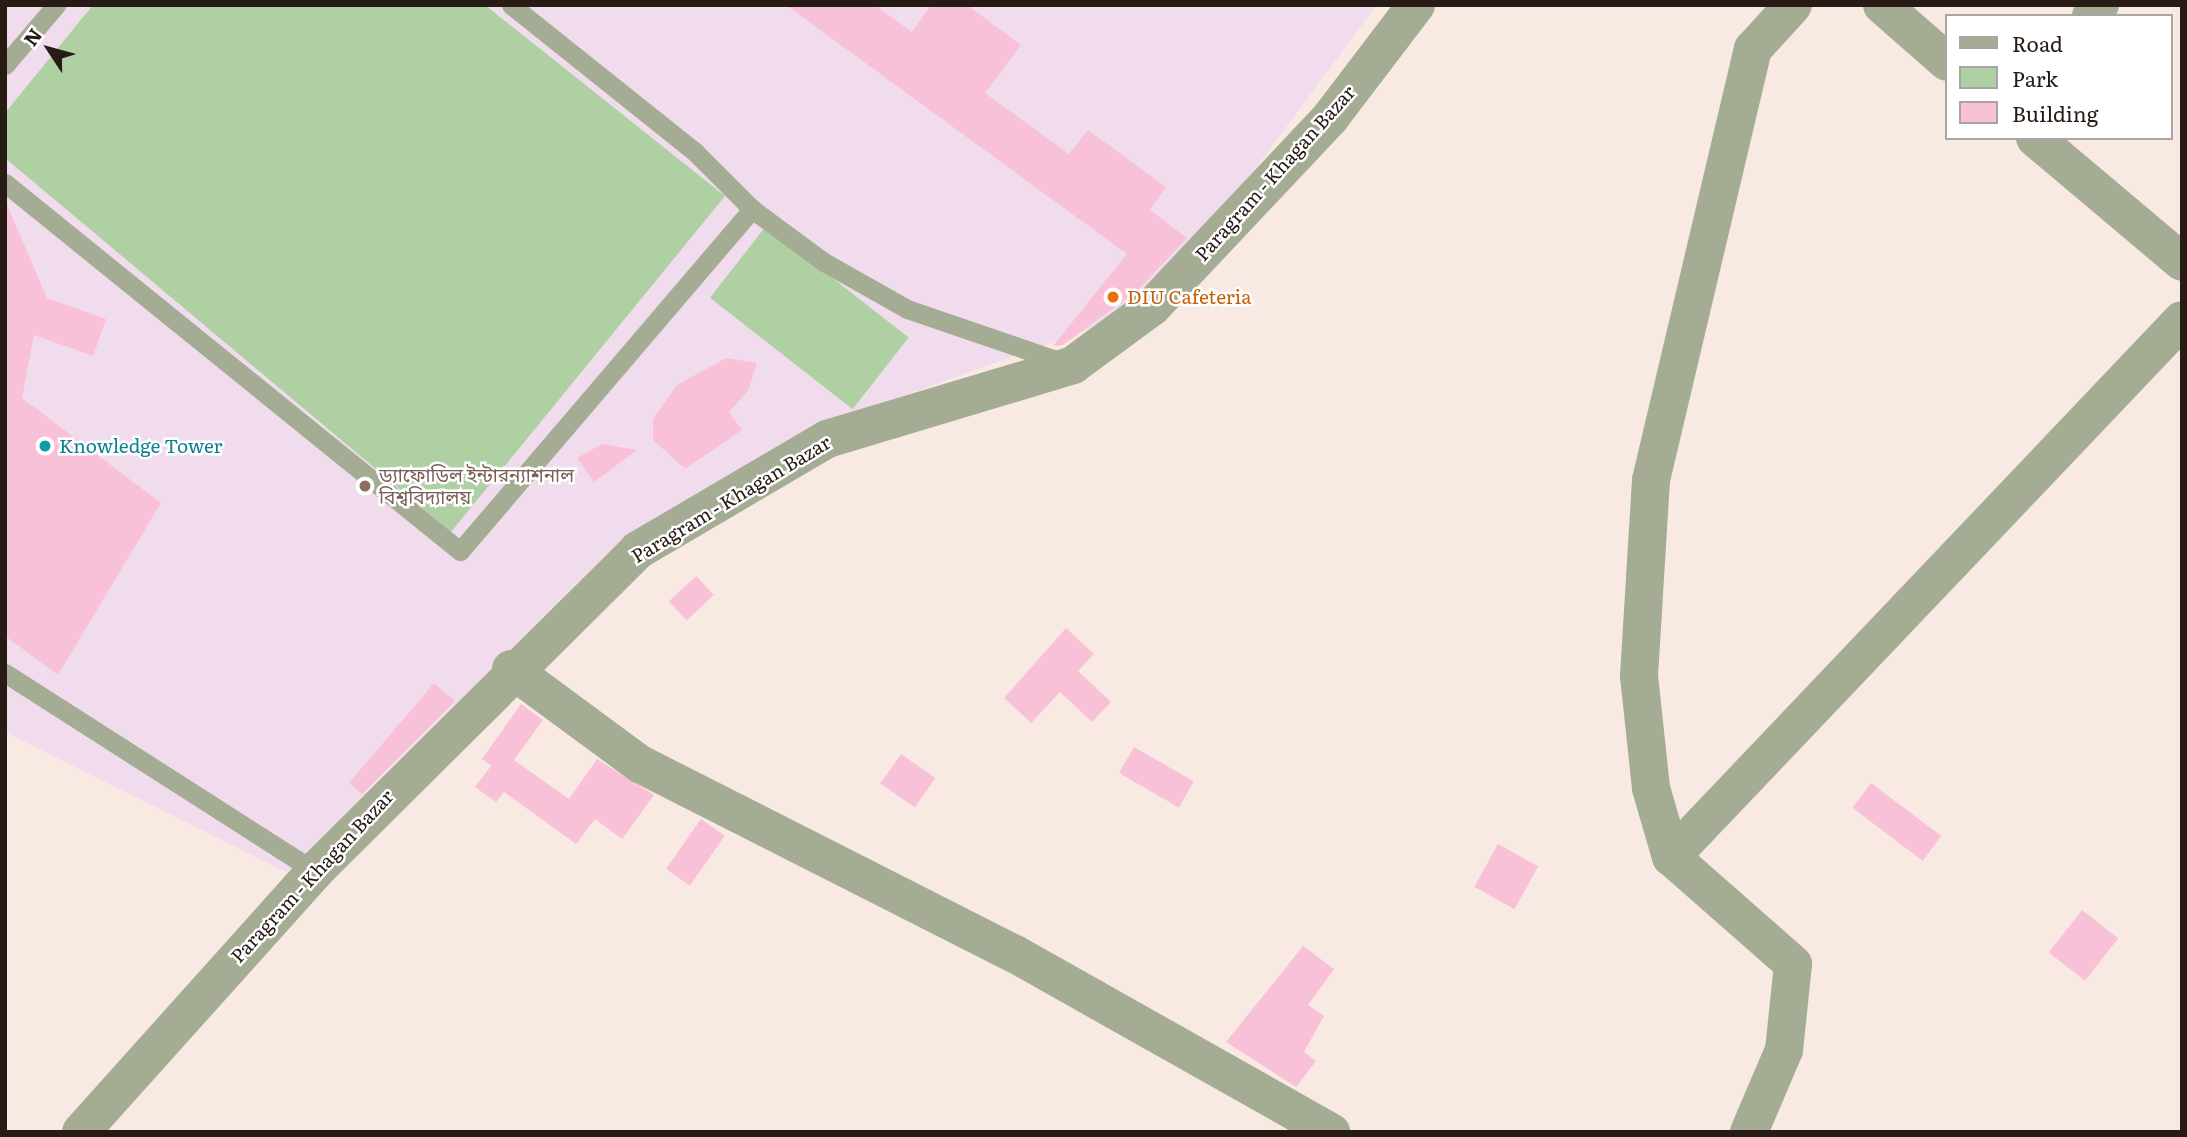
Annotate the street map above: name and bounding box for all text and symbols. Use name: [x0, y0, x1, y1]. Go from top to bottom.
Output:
north arrow: [14, 14, 84, 84]
legend: [1946, 14, 2173, 140]
text: N: [16, 22, 48, 51]
text: Road: [2012, 27, 2063, 58]
text: Park: [2012, 62, 2058, 93]
street label: Paragram - Khagan Bazar: [1190, 81, 1360, 265]
text: Building: [2012, 97, 2098, 128]
place label: DIU Cafeteria: [1127, 286, 1251, 308]
marker: DIU Cafeteria: [1105, 289, 1121, 305]
street label: Paragram - Khagan Bazar: [627, 430, 835, 568]
place label: Knowledge Tower: [59, 435, 223, 457]
marker: Knowledge Tower: [37, 438, 53, 454]
place label: ড্যাফোডিল ইন্টারন্যাশনাল বিশ্ববিদ্যালয়: [379, 464, 574, 508]
marker: ড্যাফোডিল ইন্টারন্যাশনাল বিশ্ববিদ্যালয়: [357, 478, 373, 494]
street label: Paragram - Khagan Bazar: [226, 785, 398, 967]

